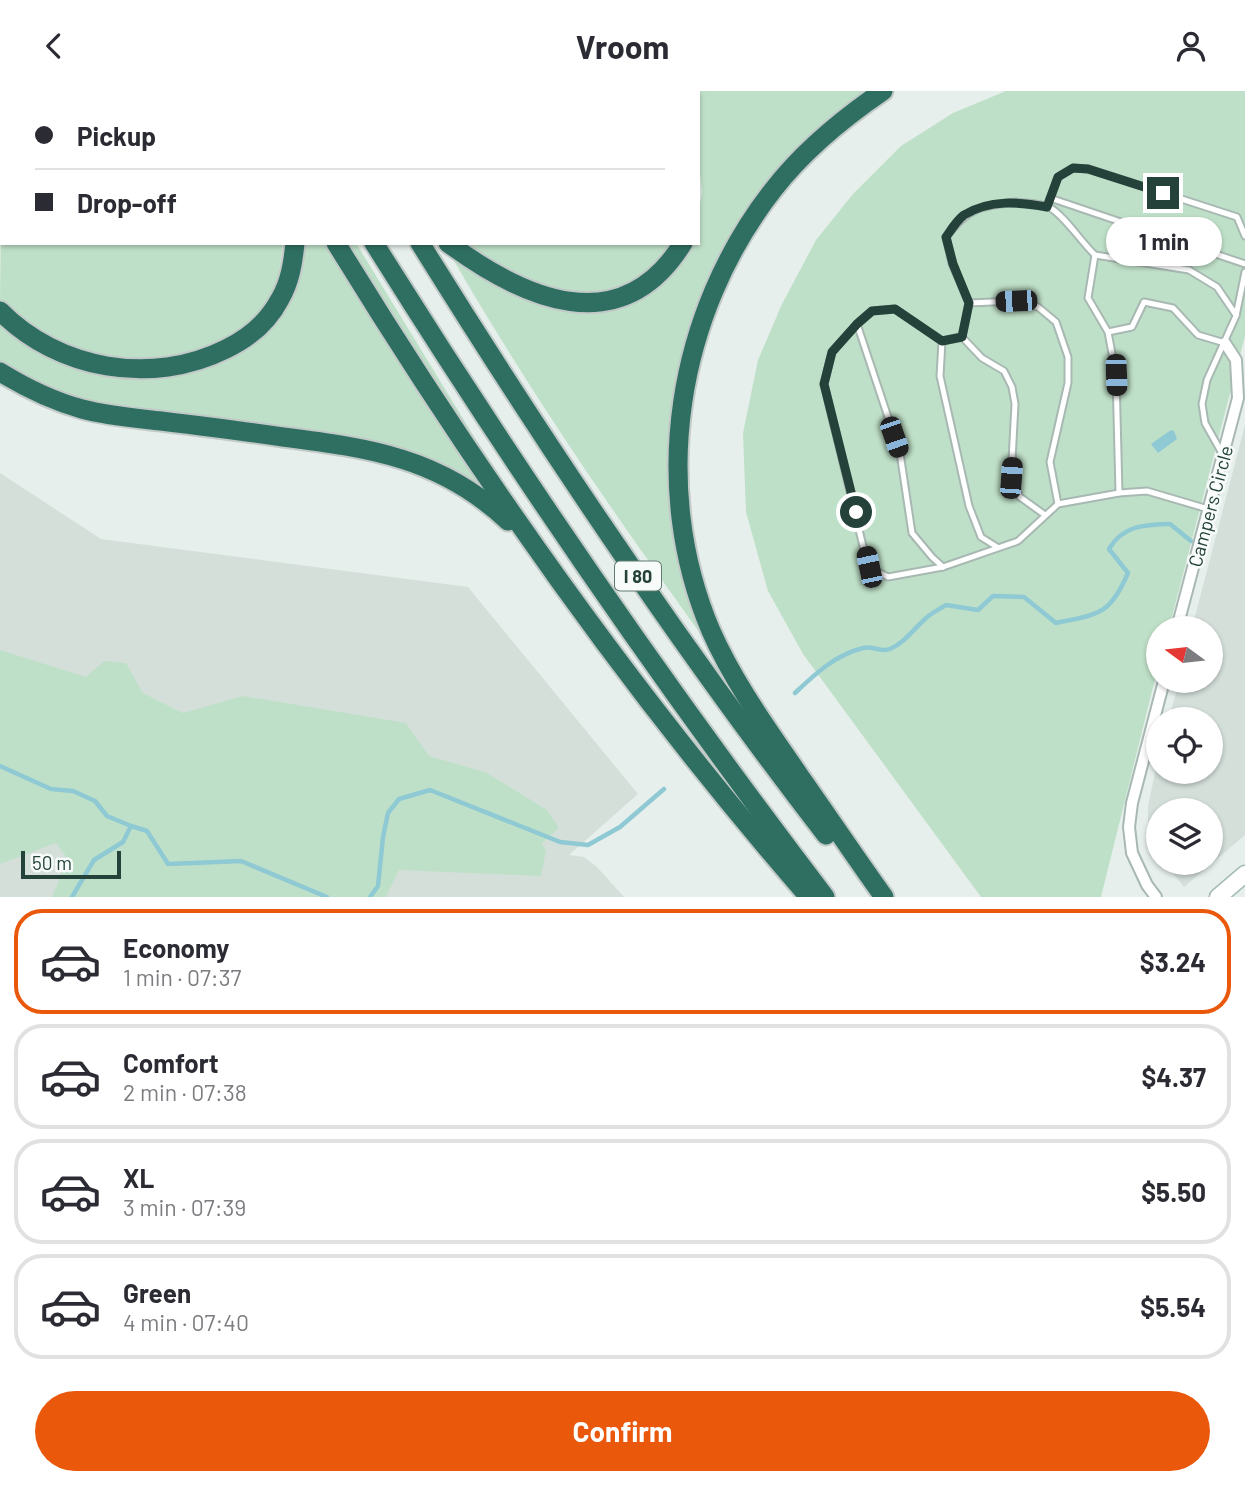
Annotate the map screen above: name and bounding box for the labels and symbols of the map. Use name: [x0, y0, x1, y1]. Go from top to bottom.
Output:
route end: [1147, 177, 1179, 209]
callout: 1 min: [1105, 217, 1221, 267]
car: [995, 290, 1038, 312]
car: [1105, 354, 1128, 396]
car: [878, 414, 911, 460]
street label: Campers Circle: [1183, 443, 1237, 569]
car: [1000, 456, 1023, 500]
route start: [840, 496, 872, 528]
car: [855, 544, 884, 590]
road number: I 80: [615, 562, 661, 591]
north arrow: [1146, 616, 1223, 693]
scale bar: [21, 848, 121, 880]

